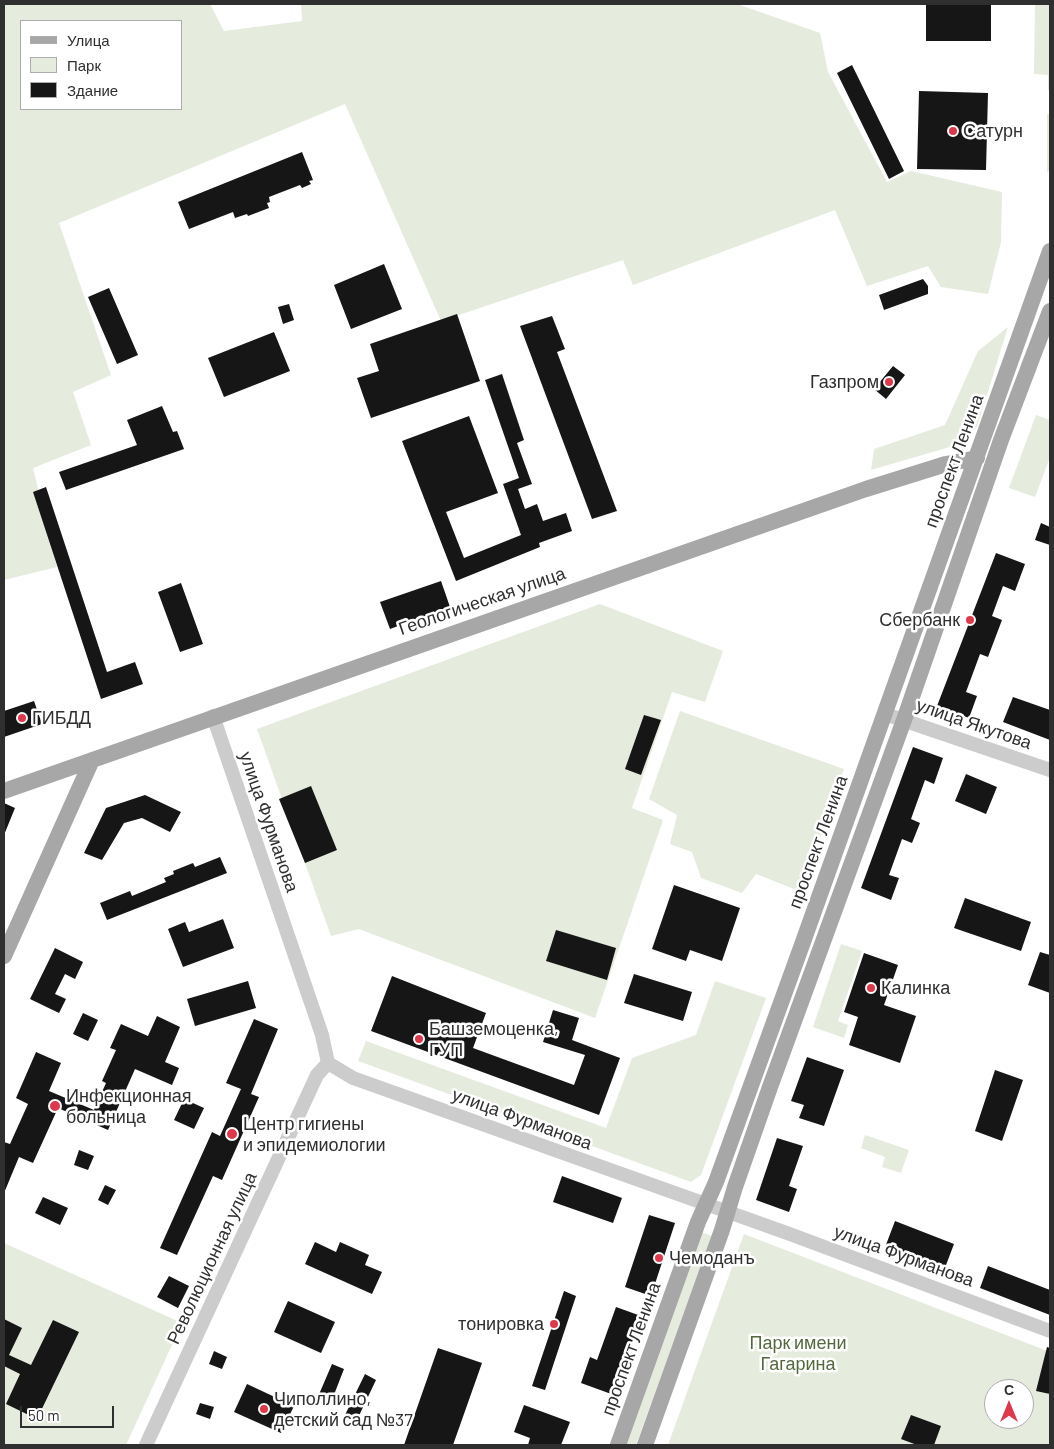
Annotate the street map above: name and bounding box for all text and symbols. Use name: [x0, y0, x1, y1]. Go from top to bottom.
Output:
legend: [20, 20, 182, 110]
text: Улица: [67, 31, 110, 49]
text: Парк: [67, 56, 101, 74]
text: Здание: [67, 81, 118, 99]
place label: Сатурн: [963, 120, 1023, 142]
marker: Сатурн: [947, 125, 959, 137]
place label: Газпром: [810, 371, 879, 393]
marker: Газпром: [883, 376, 895, 388]
street label: проспект Ленина: [920, 391, 988, 531]
street label: Геологическая улица: [396, 562, 568, 640]
place label: Сбербанк: [879, 609, 960, 631]
marker: Сбербанк: [964, 614, 976, 626]
street label: улица Якутова: [913, 694, 1035, 754]
place label: ГИБДД: [32, 707, 91, 729]
marker: ГИБДД: [16, 712, 28, 724]
street label: улица Фурманова: [235, 749, 303, 895]
street label: проспект Ленина: [784, 772, 852, 912]
place label: Калинка: [881, 977, 950, 999]
marker: Калинка: [865, 982, 877, 994]
place label: Башземоценка, ГУП: [429, 1018, 559, 1060]
marker: Башземоценка, ГУП: [413, 1033, 425, 1045]
street label: улица Фурманова: [449, 1084, 595, 1154]
place label: Инфекционная больница: [66, 1085, 192, 1128]
marker: Инфекционная больница: [48, 1099, 62, 1113]
place label: Центр гигиены и эпидемиологии: [243, 1113, 386, 1156]
marker: Центр гигиены и эпидемиологии: [225, 1127, 239, 1141]
street label: Революционная улица: [163, 1169, 261, 1347]
street label: улица Фурманова: [831, 1221, 977, 1291]
place label: Чемоданъ: [669, 1247, 755, 1269]
marker: Чемоданъ: [653, 1252, 665, 1264]
street label: проспект Ленина: [597, 1279, 665, 1419]
place label: тонировка: [458, 1313, 544, 1335]
marker: тонировка: [548, 1318, 560, 1330]
park label: Парк имени Гагарина: [750, 1332, 846, 1375]
north arrow: [984, 1379, 1034, 1429]
text: С: [1004, 1381, 1014, 1398]
place label: Чиполлино, детский сад №37: [274, 1388, 413, 1430]
scale bar: [22, 1396, 116, 1428]
marker: Чиполлино, детский сад №37: [258, 1403, 270, 1415]
text: 50 m: [28, 1406, 60, 1424]

